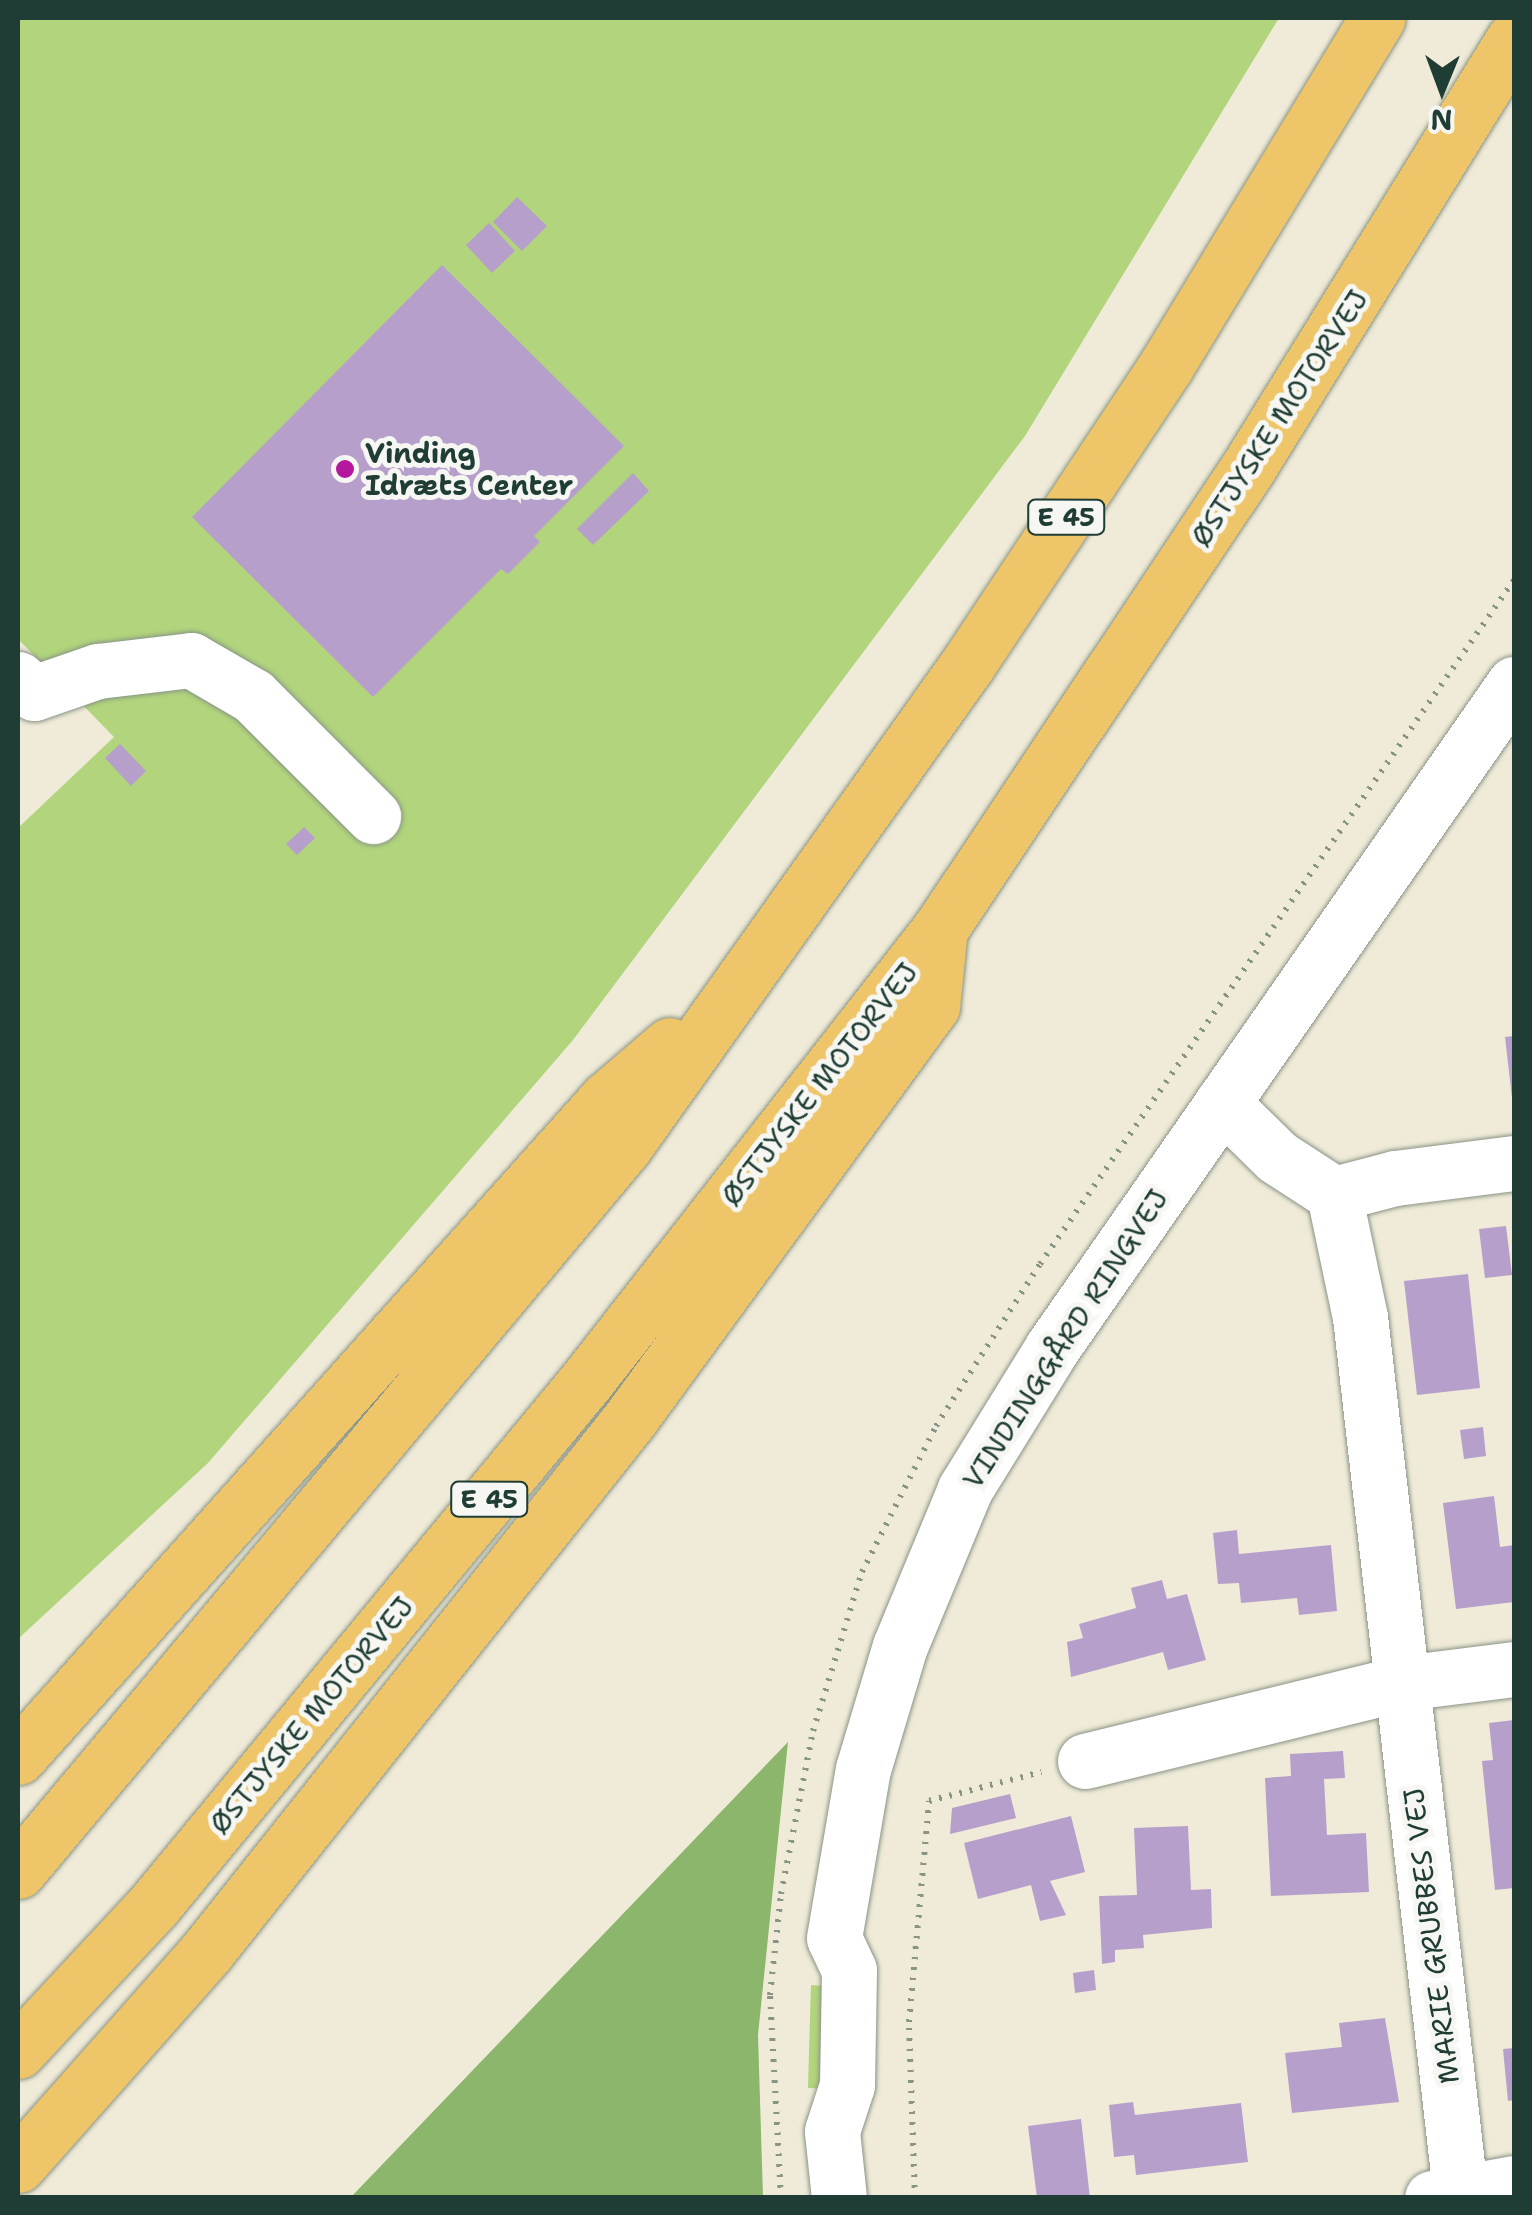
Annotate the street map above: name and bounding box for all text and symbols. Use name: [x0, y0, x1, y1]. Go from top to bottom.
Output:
north arrow: [1392, 40, 1492, 140]
text: N: [1430, 101, 1453, 139]
street label: ØSTJYSKE MOTORVEJ: [1184, 284, 1374, 552]
place label: Vinding Idræts Center: [365, 436, 573, 502]
marker: Vinding Idræts Center: [334, 458, 356, 480]
road number: E 45: [1026, 497, 1106, 537]
street label: ØSTJYSKE MOTORVEJ: [714, 956, 924, 1212]
street label: VINDINGGÅRD RINGVEJ: [956, 1183, 1174, 1495]
road number: E 45: [449, 1479, 529, 1519]
street label: ØSTJYSKE MOTORVEJ: [202, 1590, 420, 1840]
street label: MARIE GRUBBES VEJ: [1396, 1786, 1466, 2086]

